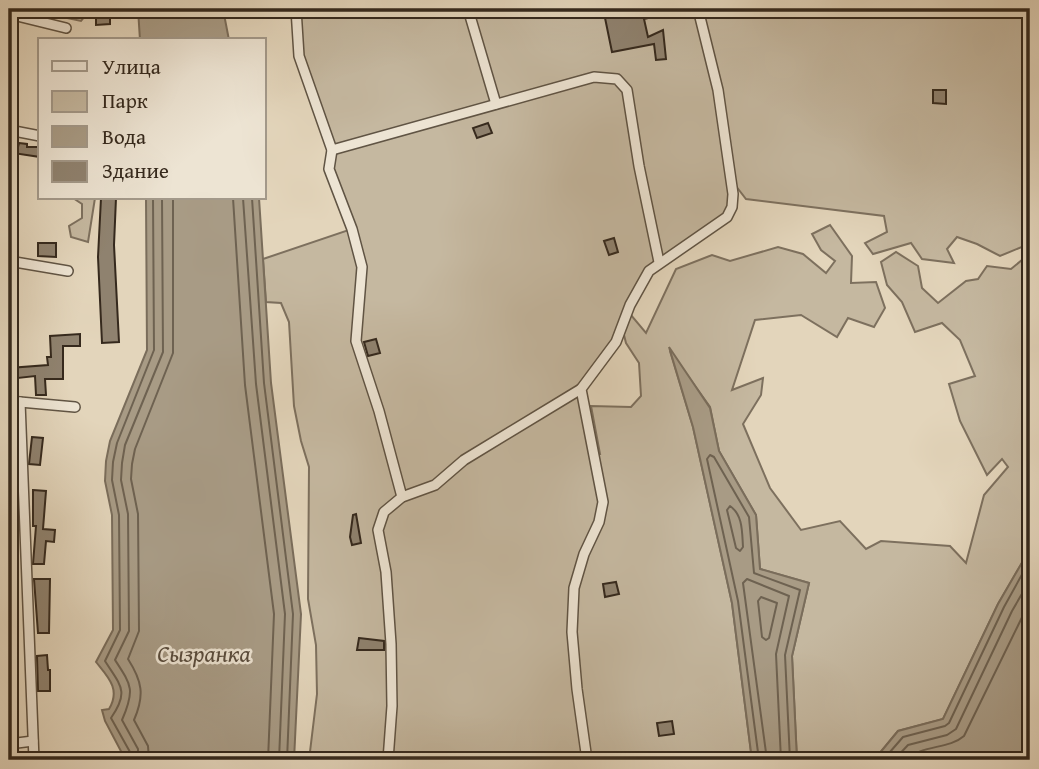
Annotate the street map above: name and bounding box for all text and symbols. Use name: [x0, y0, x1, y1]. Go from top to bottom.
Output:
legend: [38, 38, 266, 200]
text: Улица: [102, 51, 161, 82]
text: Парк: [102, 85, 148, 116]
text: Вода: [102, 121, 146, 152]
text: Здание: [102, 155, 169, 186]
water label: Сызранка: [157, 636, 251, 671]

